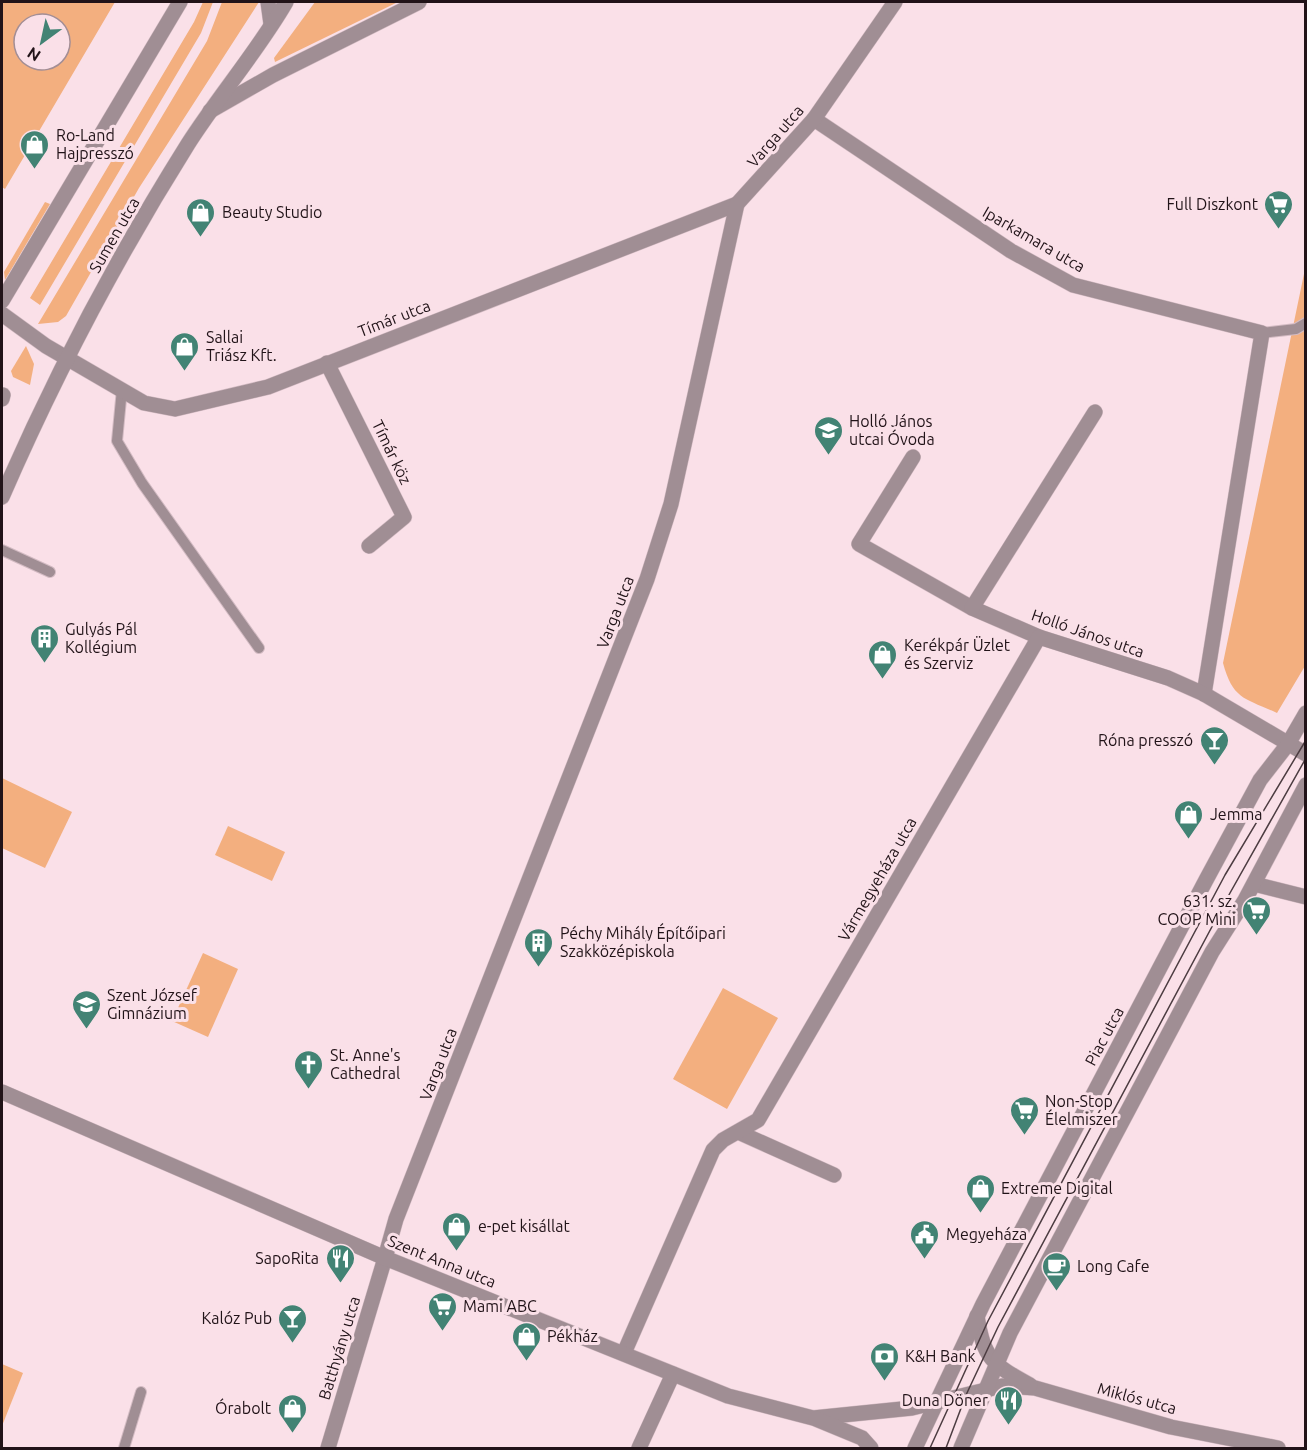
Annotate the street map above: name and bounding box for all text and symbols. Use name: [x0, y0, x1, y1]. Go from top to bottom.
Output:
north arrow: [12, 12, 72, 72]
text: N: [24, 44, 44, 65]
street label: Varga utca: [743, 101, 807, 171]
place label: Ro-Land Hajpresszó: [56, 126, 134, 162]
shop icon: Ro-Land Hajpresszó: [19, 128, 51, 170]
supermarket icon: Full Diszkont: [1263, 188, 1295, 230]
street label: Sumen utca: [85, 194, 143, 276]
place label: Full Diszkont: [1167, 195, 1259, 213]
shop icon: Beauty Studio: [185, 196, 217, 238]
street label: Iparkamara utca: [980, 202, 1088, 276]
place label: Beauty Studio: [222, 203, 322, 221]
street label: Tímár utca: [355, 296, 433, 340]
place label: Sallai Triász Kft.: [206, 328, 277, 364]
shop icon: Sallai Triász Kft.: [169, 330, 201, 372]
place label: Holló János utcai Óvoda: [849, 412, 935, 448]
school or university icon: Holló János utcai Óvoda: [812, 414, 844, 456]
street label: Tímár köz: [369, 417, 415, 487]
street label: Varga utca: [593, 573, 637, 651]
street label: Holló János utca: [1029, 605, 1147, 661]
place label: Gulyás Pál Kollégium: [65, 620, 137, 656]
building icon: Gulyás Pál Kollégium: [28, 622, 60, 664]
place label: Kerékpár Üzlet és Szerviz: [904, 636, 1011, 672]
shop icon: Kerékpár Üzlet és Szerviz: [867, 638, 899, 680]
bar icon: Róna presszó: [1198, 724, 1230, 766]
place label: Róna presszó: [1098, 731, 1193, 749]
shop icon: Jemma: [1173, 798, 1205, 840]
place label: Jemma: [1210, 805, 1263, 823]
street label: Vármegyeháza utca: [834, 814, 920, 944]
place label: 631. sz. COOP Mini: [1157, 892, 1236, 928]
supermarket icon: 631. sz. COOP Mini: [1241, 894, 1273, 936]
place label: Péchy Mihály Építőipari Szakközépiskola: [560, 922, 726, 960]
building icon: Péchy Mihály Építőipari Szakközépiskola: [523, 926, 555, 968]
place label: Szent József Gimnázium: [107, 986, 198, 1022]
school or university icon: Szent József Gimnázium: [70, 988, 102, 1030]
street label: Piac utca: [1081, 1004, 1127, 1068]
street label: Varga utca: [416, 1025, 460, 1103]
place label: St. Anne's Cathedral: [330, 1046, 401, 1082]
church icon: St. Anne's Cathedral: [293, 1048, 325, 1090]
place label: Non-Stop Élelmiszer: [1045, 1092, 1118, 1128]
supermarket icon: Non-Stop Élelmiszer: [1008, 1094, 1040, 1136]
shop icon: Extreme Digital: [964, 1172, 996, 1214]
place label: Extreme Digital: [1001, 1179, 1113, 1197]
shop icon: e-pet kisállat: [441, 1210, 473, 1252]
place label: e-pet kisállat: [478, 1217, 570, 1235]
public building icon: Megyeháza: [909, 1218, 941, 1260]
place label: Megyeháza: [946, 1225, 1027, 1243]
street label: Szent Anna utca: [385, 1231, 499, 1291]
restaurant icon: SapoRita: [324, 1242, 356, 1284]
place label: SapoRita: [255, 1249, 319, 1267]
cafe icon: Long Cafe: [1040, 1250, 1072, 1292]
place label: Long Cafe: [1077, 1257, 1149, 1275]
supermarket icon: Mami ABC: [426, 1290, 458, 1332]
street label: Batthyány utca: [315, 1294, 363, 1402]
place label: Mami ABC: [463, 1297, 537, 1315]
bar icon: Kalóz Pub: [277, 1302, 309, 1344]
place label: Kalóz Pub: [202, 1309, 272, 1327]
shop icon: Pékház: [510, 1320, 542, 1362]
place label: Pékház: [547, 1327, 598, 1345]
bank icon: K&H Bank: [868, 1340, 900, 1382]
place label: K&H Bank: [905, 1347, 976, 1365]
street label: Miklós utca: [1096, 1379, 1178, 1417]
restaurant icon: Duna Döner: [993, 1384, 1025, 1426]
place label: Duna Döner: [902, 1391, 988, 1409]
shop icon: Órabolt: [276, 1392, 308, 1434]
place label: Órabolt: [215, 1398, 272, 1417]

